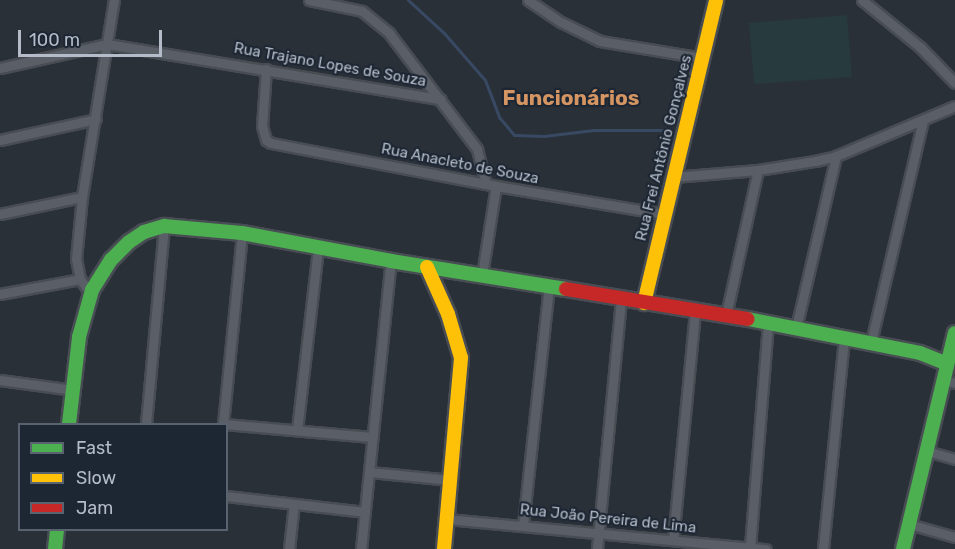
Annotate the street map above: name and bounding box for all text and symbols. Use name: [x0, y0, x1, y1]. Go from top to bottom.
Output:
scale bar: [21, 18, 165, 56]
text: 100 m: [29, 29, 80, 51]
street label: Rua Trajano Lopes de Souza: [232, 39, 428, 91]
street label: Rua Frei Antônio Gonçalves: [632, 53, 696, 243]
district label: Funcionários: [503, 85, 639, 111]
street label: Rua Anacleto de Souza: [379, 140, 541, 188]
legend: [18, 423, 228, 531]
text: Fast: [76, 437, 112, 459]
text: Slow: [76, 467, 116, 489]
text: Jam: [76, 497, 113, 519]
street label: Rua João Pereira de Lima: [519, 501, 697, 537]

